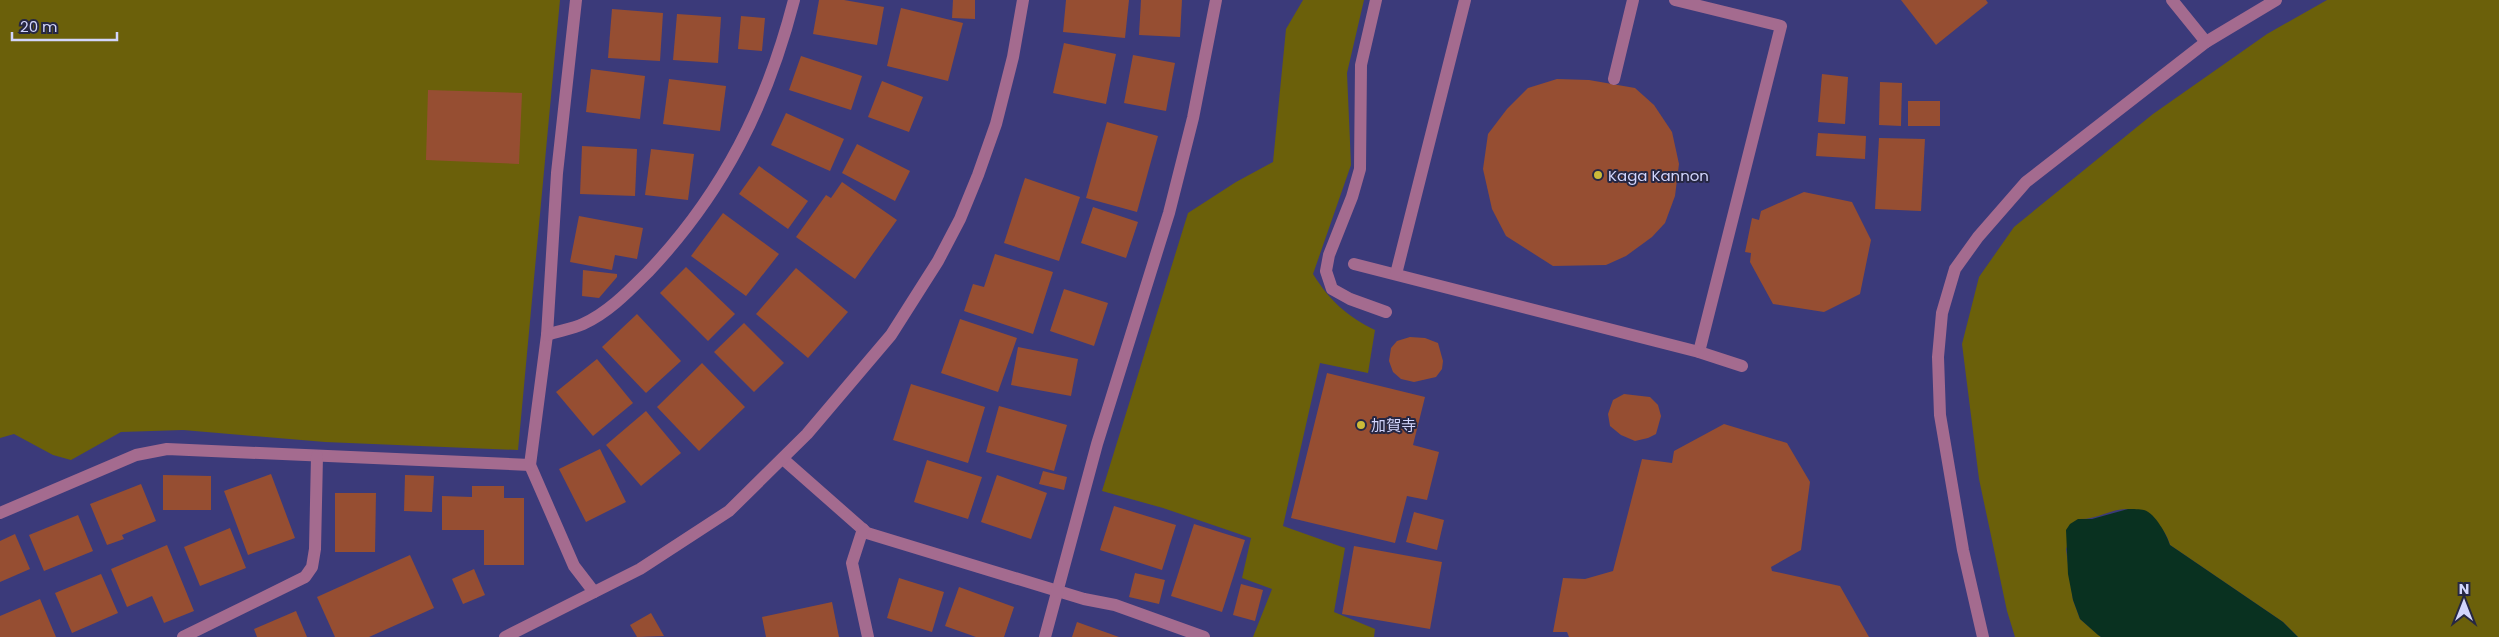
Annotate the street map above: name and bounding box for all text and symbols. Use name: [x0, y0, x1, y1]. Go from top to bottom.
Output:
scale bar: [12, 10, 118, 42]
text: 20 m: [20, 16, 58, 37]
place label: Kaga Kannon: [1608, 165, 1709, 186]
marker: Kaga Kannon: [1592, 169, 1604, 181]
place label: 加賀寺: [1371, 415, 1416, 436]
marker: 加賀寺: [1355, 419, 1367, 431]
north arrow: [2439, 577, 2489, 627]
text: N: [2459, 579, 2469, 599]

